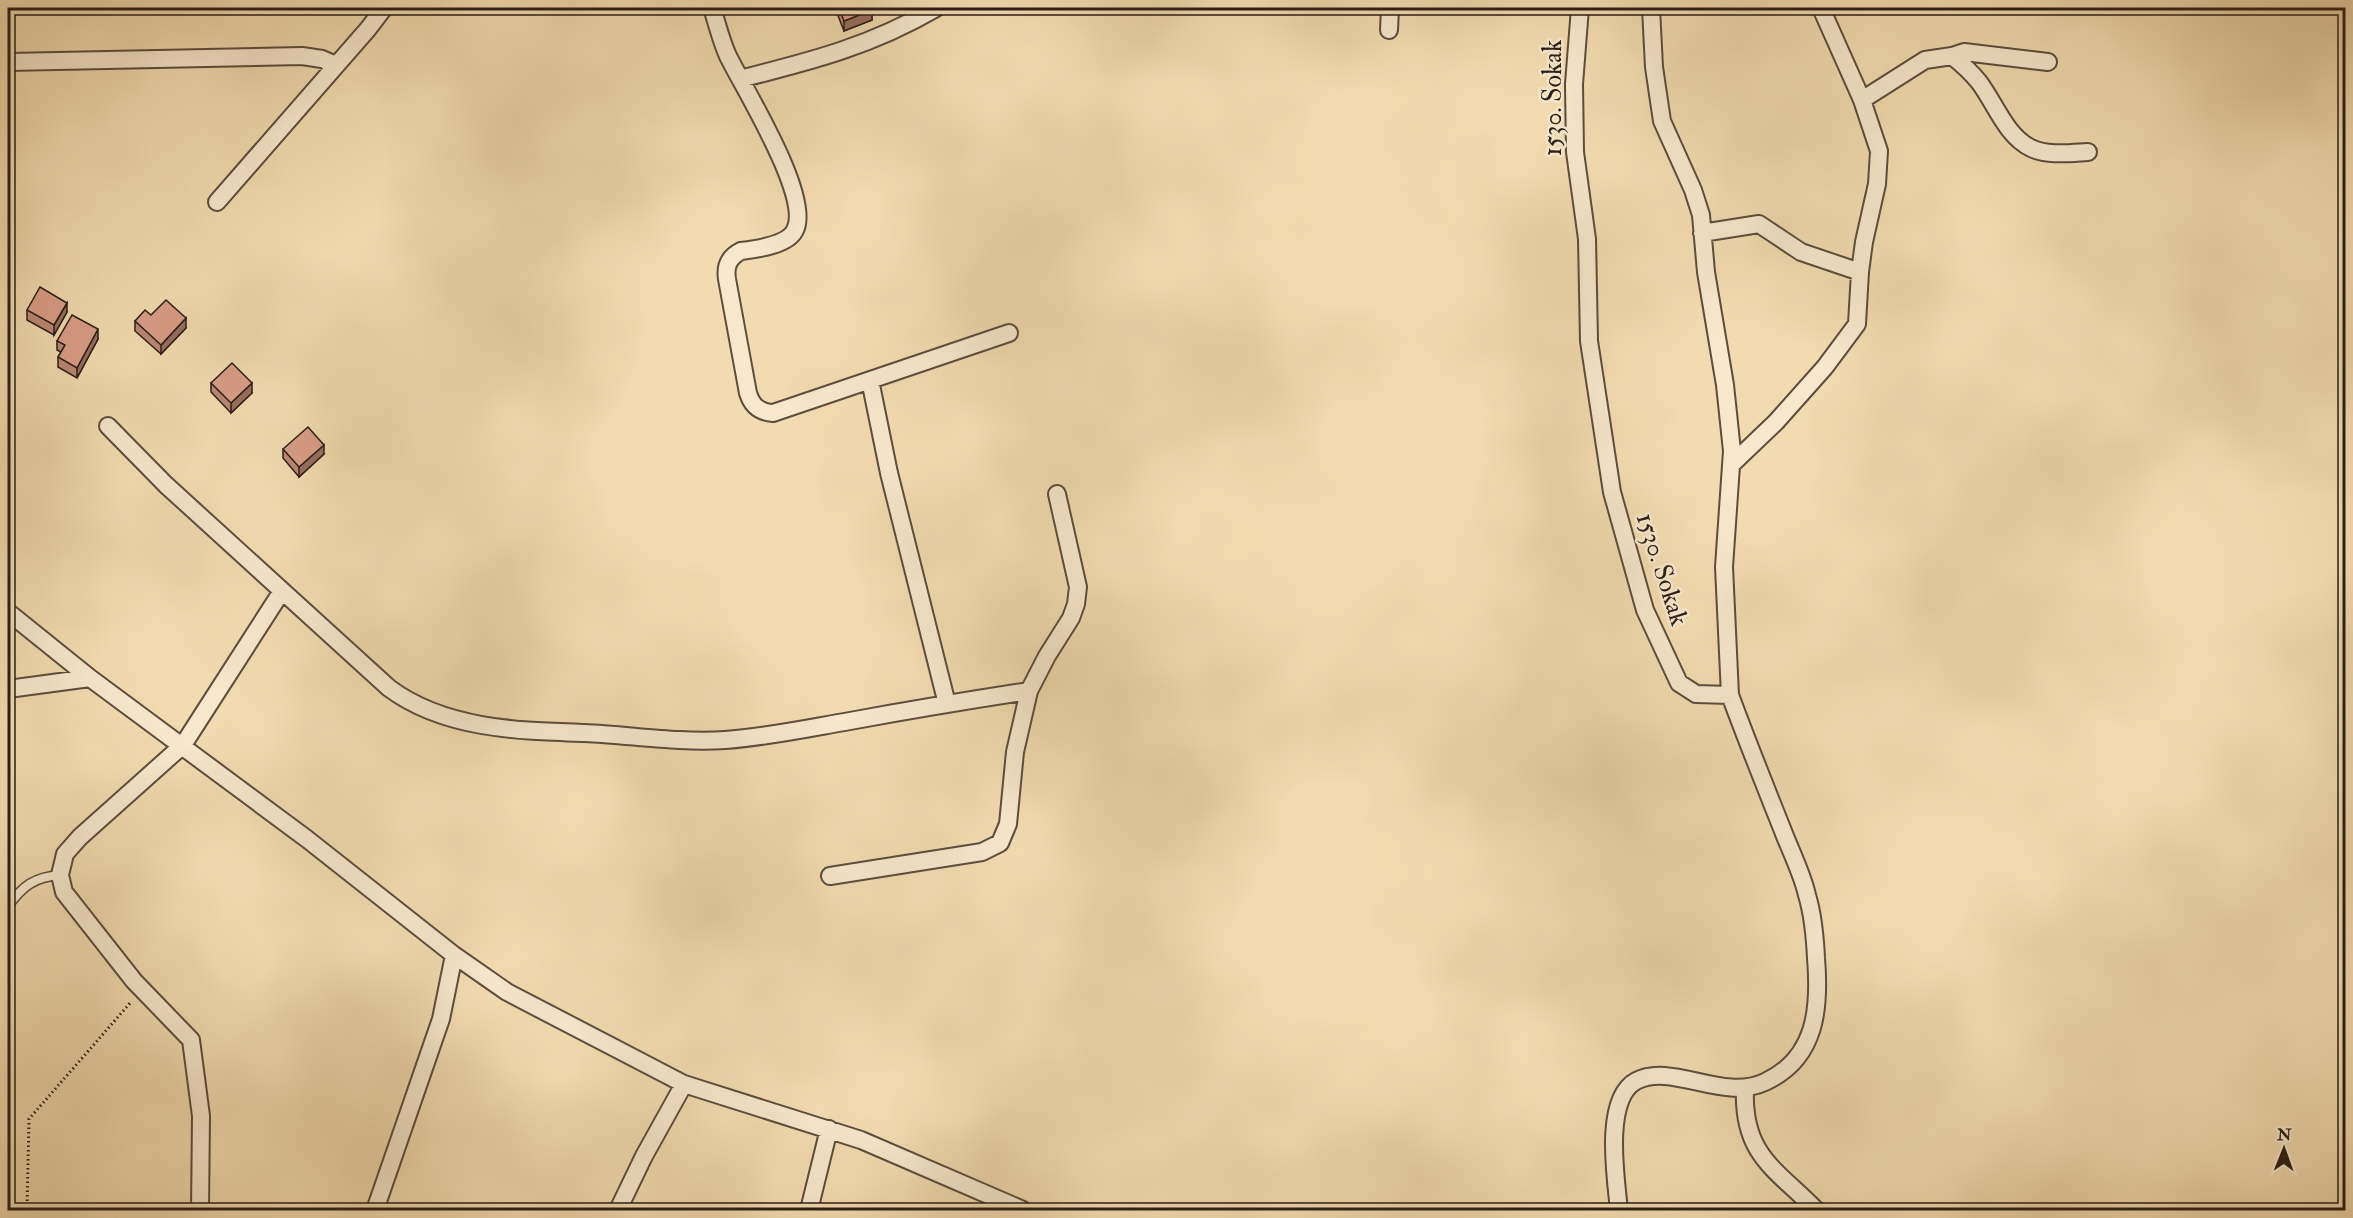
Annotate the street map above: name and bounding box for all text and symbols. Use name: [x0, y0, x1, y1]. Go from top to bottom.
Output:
street label: 1530. Sokak: [1537, 39, 1569, 156]
street label: 1530. Sokak: [1629, 509, 1695, 630]
north arrow: [2254, 1119, 2314, 1179]
text: N: [2276, 1125, 2292, 1145]

